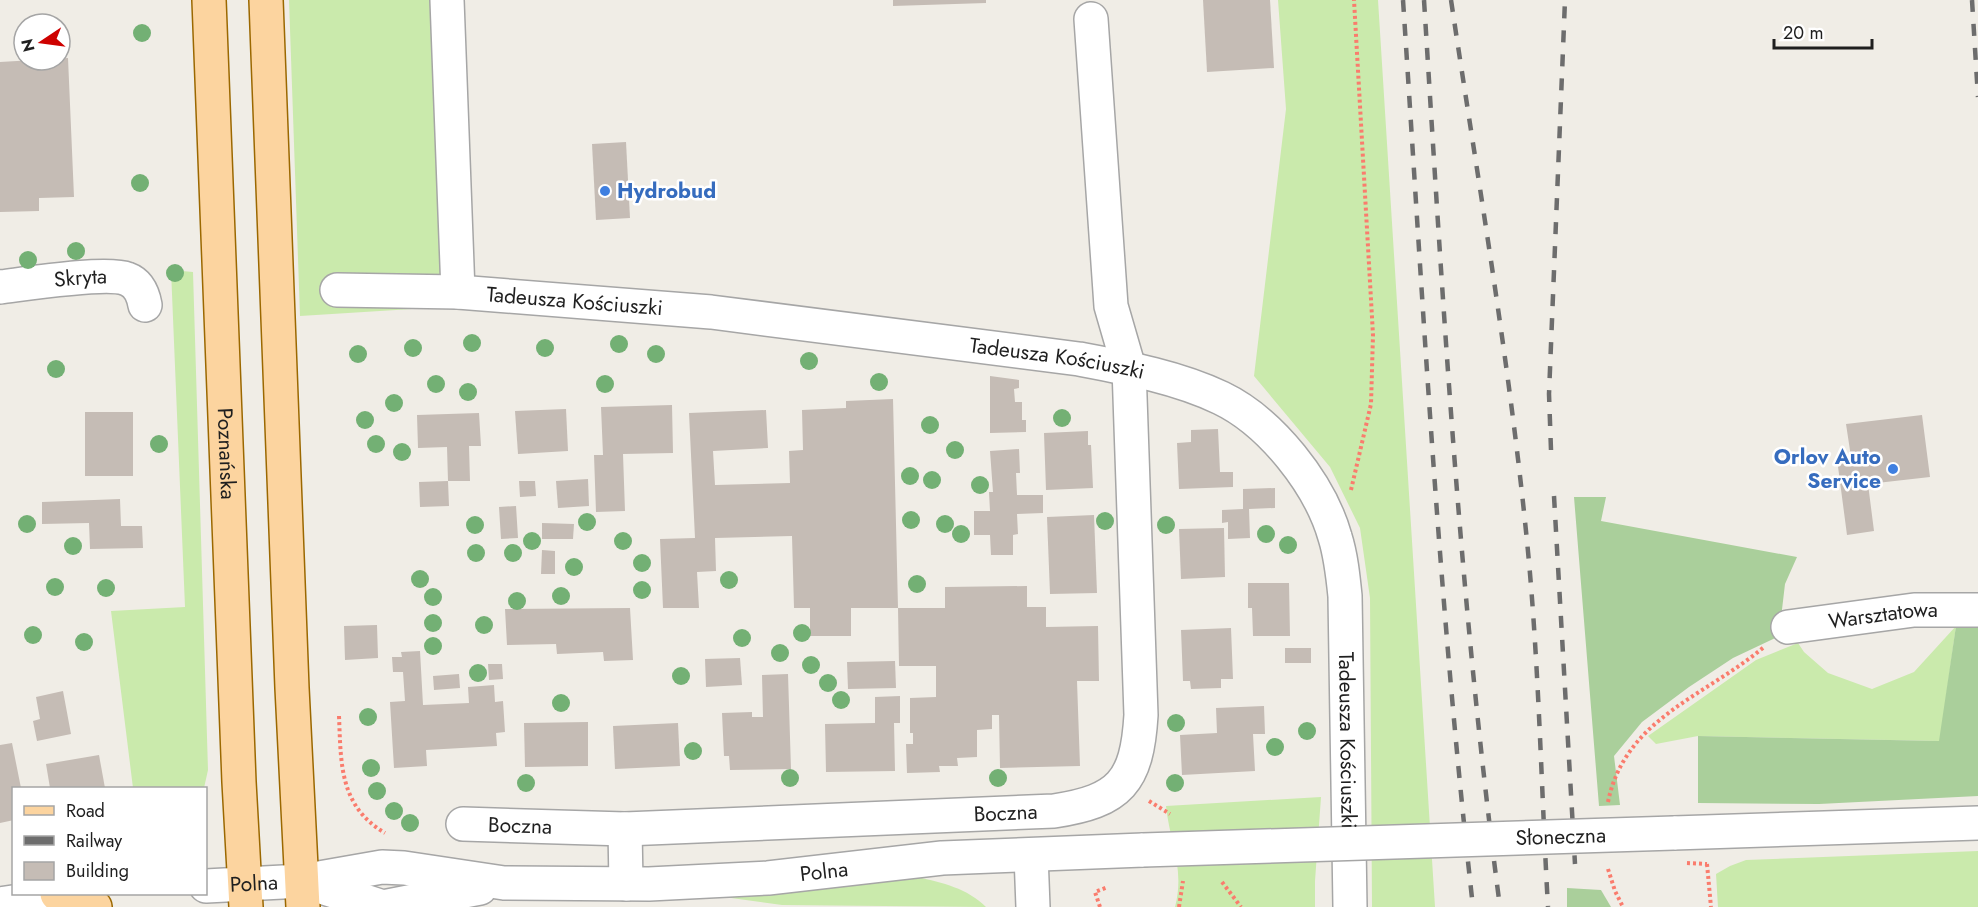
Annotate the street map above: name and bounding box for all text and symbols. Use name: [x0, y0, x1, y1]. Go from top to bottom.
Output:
north arrow: [12, 12, 72, 72]
scale bar: [1774, 12, 1872, 50]
text: 20 m: [1783, 20, 1823, 46]
text: N: [15, 36, 41, 54]
place label: Hydrobud: [617, 176, 716, 206]
marker: Hydrobud: [598, 184, 612, 198]
street label: Skryta: [52, 261, 107, 295]
street label: Tadeusza Kościuszki: [485, 279, 664, 323]
street label: Tadeusza Kościuszki: [968, 330, 1148, 387]
street label: Poznańska: [210, 407, 243, 500]
place label: Orlov Auto Service: [1774, 442, 1881, 496]
marker: Orlov Auto Service: [1886, 462, 1900, 476]
street label: Warsztatowa: [1827, 595, 1938, 636]
street label: Tadeusza Kościuszki: [1331, 652, 1364, 829]
legend: [12, 787, 207, 895]
street label: Boczna: [973, 797, 1038, 829]
text: Road: [66, 798, 105, 824]
street label: Boczna: [488, 810, 552, 842]
street label: Słoneczna: [1515, 820, 1607, 853]
text: Railway: [66, 828, 122, 854]
street label: Polna: [798, 854, 850, 889]
text: Building: [66, 858, 129, 884]
street label: Polna: [229, 867, 279, 900]

